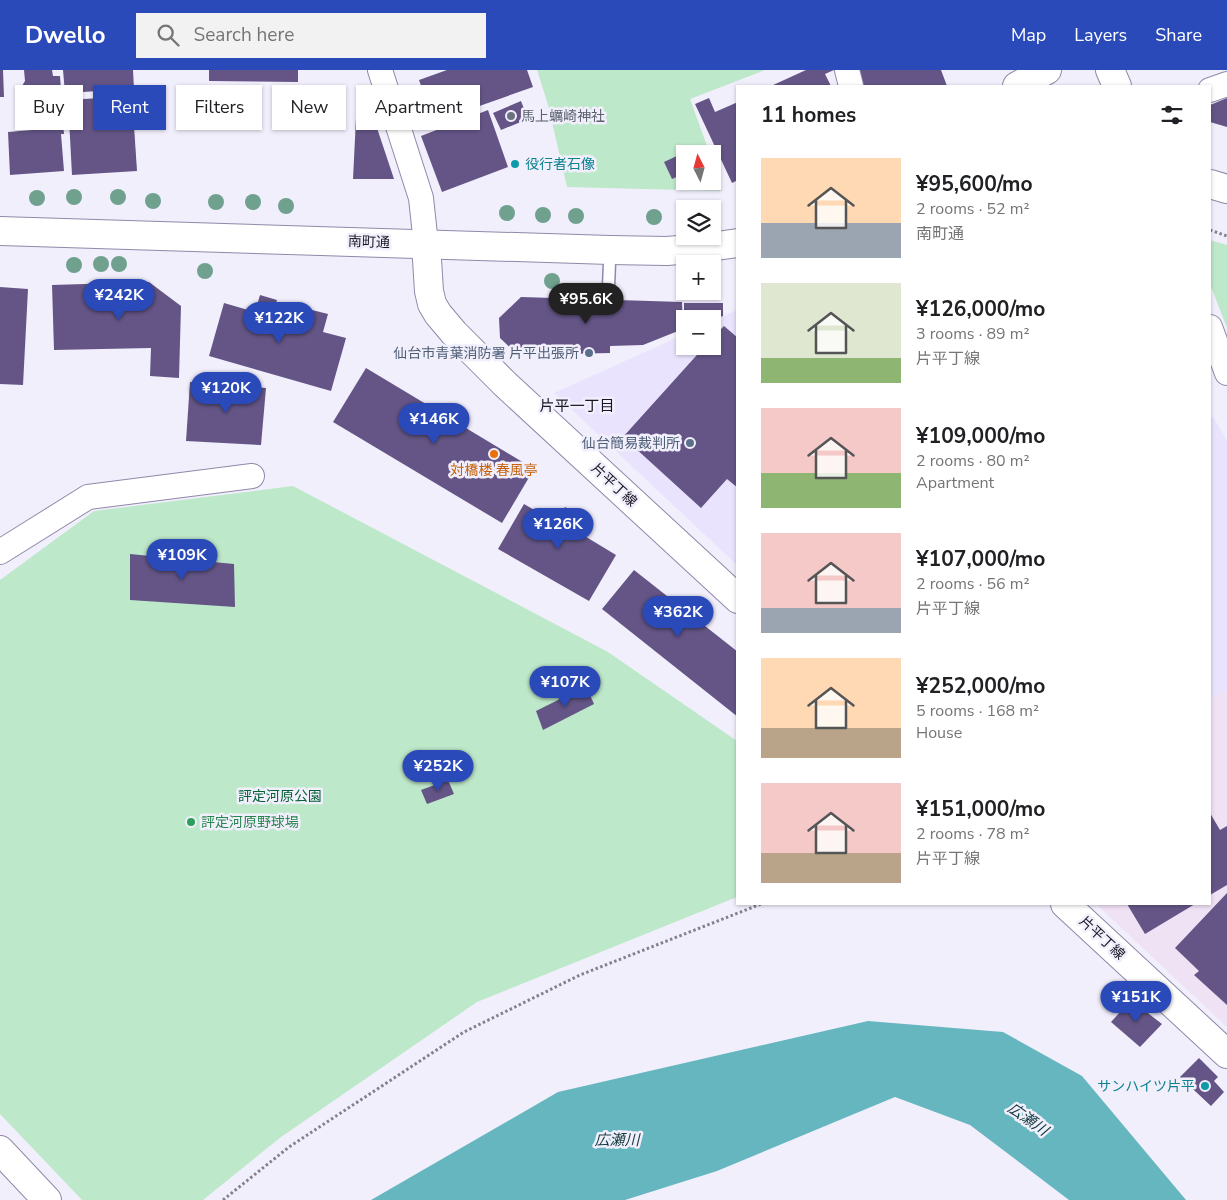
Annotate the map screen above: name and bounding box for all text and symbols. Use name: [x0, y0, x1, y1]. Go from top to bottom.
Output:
search box: [136, 13, 486, 58]
text: Dwello: [25, 19, 106, 51]
icon: search: [154, 21, 182, 49]
text: Search here: [194, 22, 294, 48]
text: Map: [1011, 23, 1046, 47]
text: Layers: [1074, 23, 1127, 47]
text: Share: [1155, 23, 1202, 47]
chip: Buy: [15, 85, 83, 130]
chip: Rent: [93, 85, 166, 130]
chip: Filters: [176, 85, 262, 130]
chip: New: [272, 85, 346, 130]
chip: Apartment: [356, 85, 480, 130]
text: 11 homes: [761, 101, 856, 129]
icon: filters: [1158, 101, 1186, 129]
place label: 馬上蠣崎神社: [521, 107, 605, 126]
marker: 馬上蠣崎神社: [505, 110, 517, 122]
north arrow: [676, 145, 721, 190]
map controls: [676, 145, 721, 355]
place label: 役行者石像: [525, 155, 595, 174]
marker: 役行者石像: [509, 158, 521, 170]
text: ¥95,600/mo: [916, 170, 1033, 198]
icon: home: [801, 178, 861, 238]
text: 2 rooms · 52 m²: [916, 198, 1029, 220]
button: layers: [676, 200, 721, 245]
text: 南町通: [916, 223, 964, 245]
street label: 南町通: [348, 232, 390, 252]
button: +: [676, 255, 721, 300]
pin: ¥242K: [84, 278, 154, 321]
pin: ¥95.6K: [545, 282, 627, 325]
text: ¥242K: [94, 284, 144, 306]
text: ¥95.6K: [560, 288, 613, 310]
text: ¥126,000/mo: [916, 295, 1045, 323]
pin: ¥122K: [244, 302, 314, 344]
icon: home: [801, 303, 861, 363]
text: ¥122K: [254, 307, 304, 329]
button: −: [676, 310, 721, 355]
text: 3 rooms · 89 m²: [916, 323, 1029, 345]
place label: 仙台市青葉消防署 片平出張所: [393, 344, 579, 363]
marker: 仙台市青葉消防署 片平出張所: [583, 347, 595, 359]
text: 片平丁線: [916, 348, 980, 370]
pin: ¥120K: [191, 372, 261, 414]
text: ¥120K: [201, 377, 251, 399]
district label: 片平一丁目: [539, 396, 615, 416]
pin: ¥146K: [399, 402, 469, 445]
text: ¥146K: [409, 408, 459, 430]
text: ¥109,000/mo: [916, 422, 1045, 450]
icon: home: [801, 428, 861, 488]
place label: 仙台簡易裁判所: [582, 434, 680, 453]
marker: 仙台簡易裁判所: [684, 437, 696, 449]
marker: 対橋楼 春風亭: [488, 448, 500, 460]
text: 2 rooms · 80 m²: [916, 450, 1029, 472]
street label: 片平丁線: [587, 459, 641, 511]
place label: 対橋楼 春風亭: [450, 461, 538, 480]
text: Apartment: [916, 472, 994, 494]
pin: ¥126K: [523, 508, 593, 550]
text: ¥126K: [533, 513, 583, 535]
pin: ¥109K: [147, 538, 217, 581]
text: ¥109K: [157, 544, 207, 566]
text: ¥107,000/mo: [916, 545, 1045, 573]
icon: home: [801, 553, 861, 613]
text: 2 rooms · 56 m²: [916, 573, 1029, 595]
pin: ¥362K: [643, 596, 713, 638]
text: 片平丁線: [916, 598, 980, 620]
text: ¥362K: [653, 601, 703, 623]
pin: ¥107K: [530, 666, 600, 708]
text: ¥107K: [540, 671, 590, 693]
text: ¥252,000/mo: [916, 672, 1045, 700]
icon: home: [801, 678, 861, 738]
text: 5 rooms · 168 m²: [916, 700, 1039, 722]
text: House: [916, 722, 962, 744]
pin: ¥252K: [403, 750, 473, 792]
text: ¥252K: [413, 755, 463, 777]
park label: 評定河原公園: [238, 787, 322, 806]
text: ¥151,000/mo: [916, 795, 1045, 823]
icon: home: [801, 803, 861, 863]
place label: 評定河原野球場: [201, 813, 299, 832]
marker: 評定河原野球場: [185, 816, 197, 828]
text: 2 rooms · 78 m²: [916, 823, 1029, 845]
text: 片平丁線: [916, 848, 980, 870]
street label: 片平丁線: [1075, 912, 1129, 964]
pin: ¥151K: [1101, 980, 1171, 1023]
text: ¥151K: [1111, 986, 1161, 1008]
place label: サンハイツ片平: [1097, 1077, 1195, 1096]
marker: サンハイツ片平: [1199, 1080, 1211, 1092]
water label: 広瀬川: [1004, 1098, 1054, 1141]
water label: 広瀬川: [594, 1130, 641, 1150]

